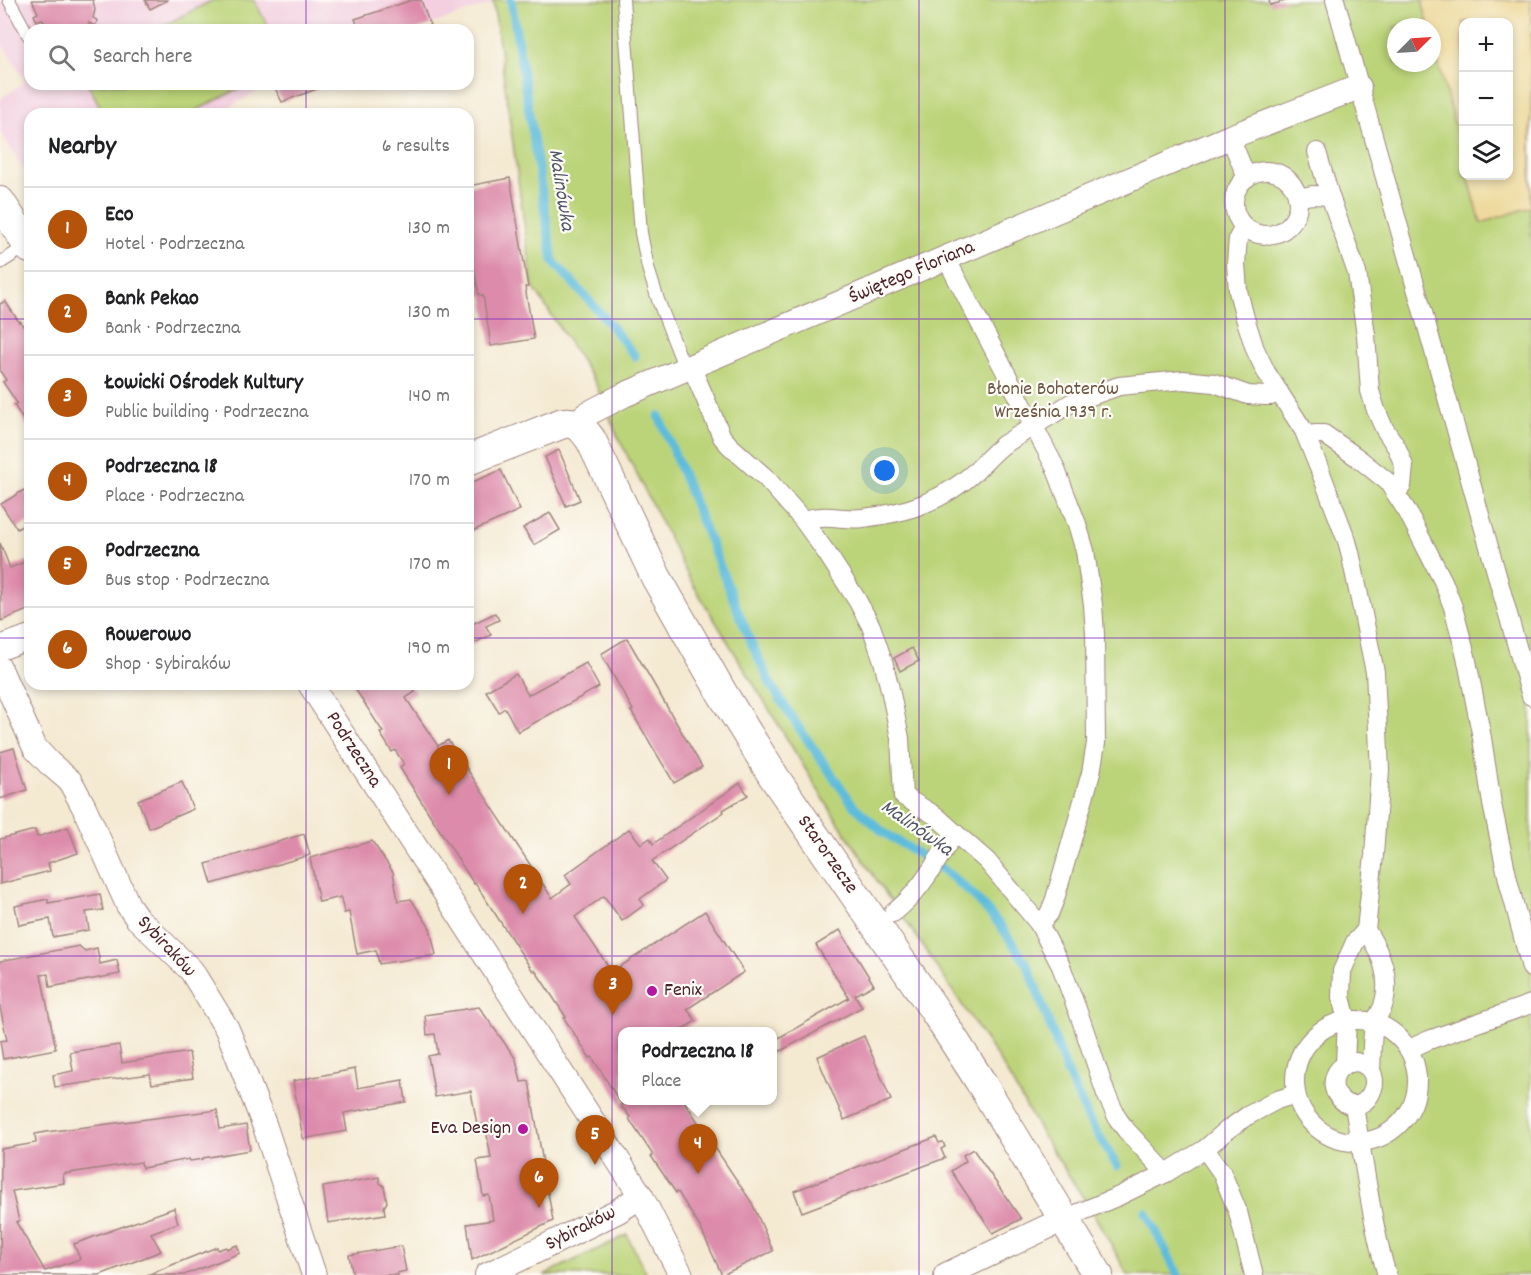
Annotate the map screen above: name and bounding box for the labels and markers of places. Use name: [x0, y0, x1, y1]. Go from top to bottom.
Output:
pin: 1: [430, 746, 468, 795]
pin: 2: [504, 864, 542, 914]
pin: 3: [594, 966, 632, 1015]
place label: Fenix: [664, 977, 703, 1005]
marker: Fenix: [645, 984, 659, 998]
place label: Eva Design: [430, 1115, 511, 1143]
pin: 5: [576, 1116, 614, 1165]
marker: Eva Design: [516, 1122, 530, 1136]
pin: 4: [678, 1124, 718, 1174]
pin: 6: [520, 1158, 558, 1208]

